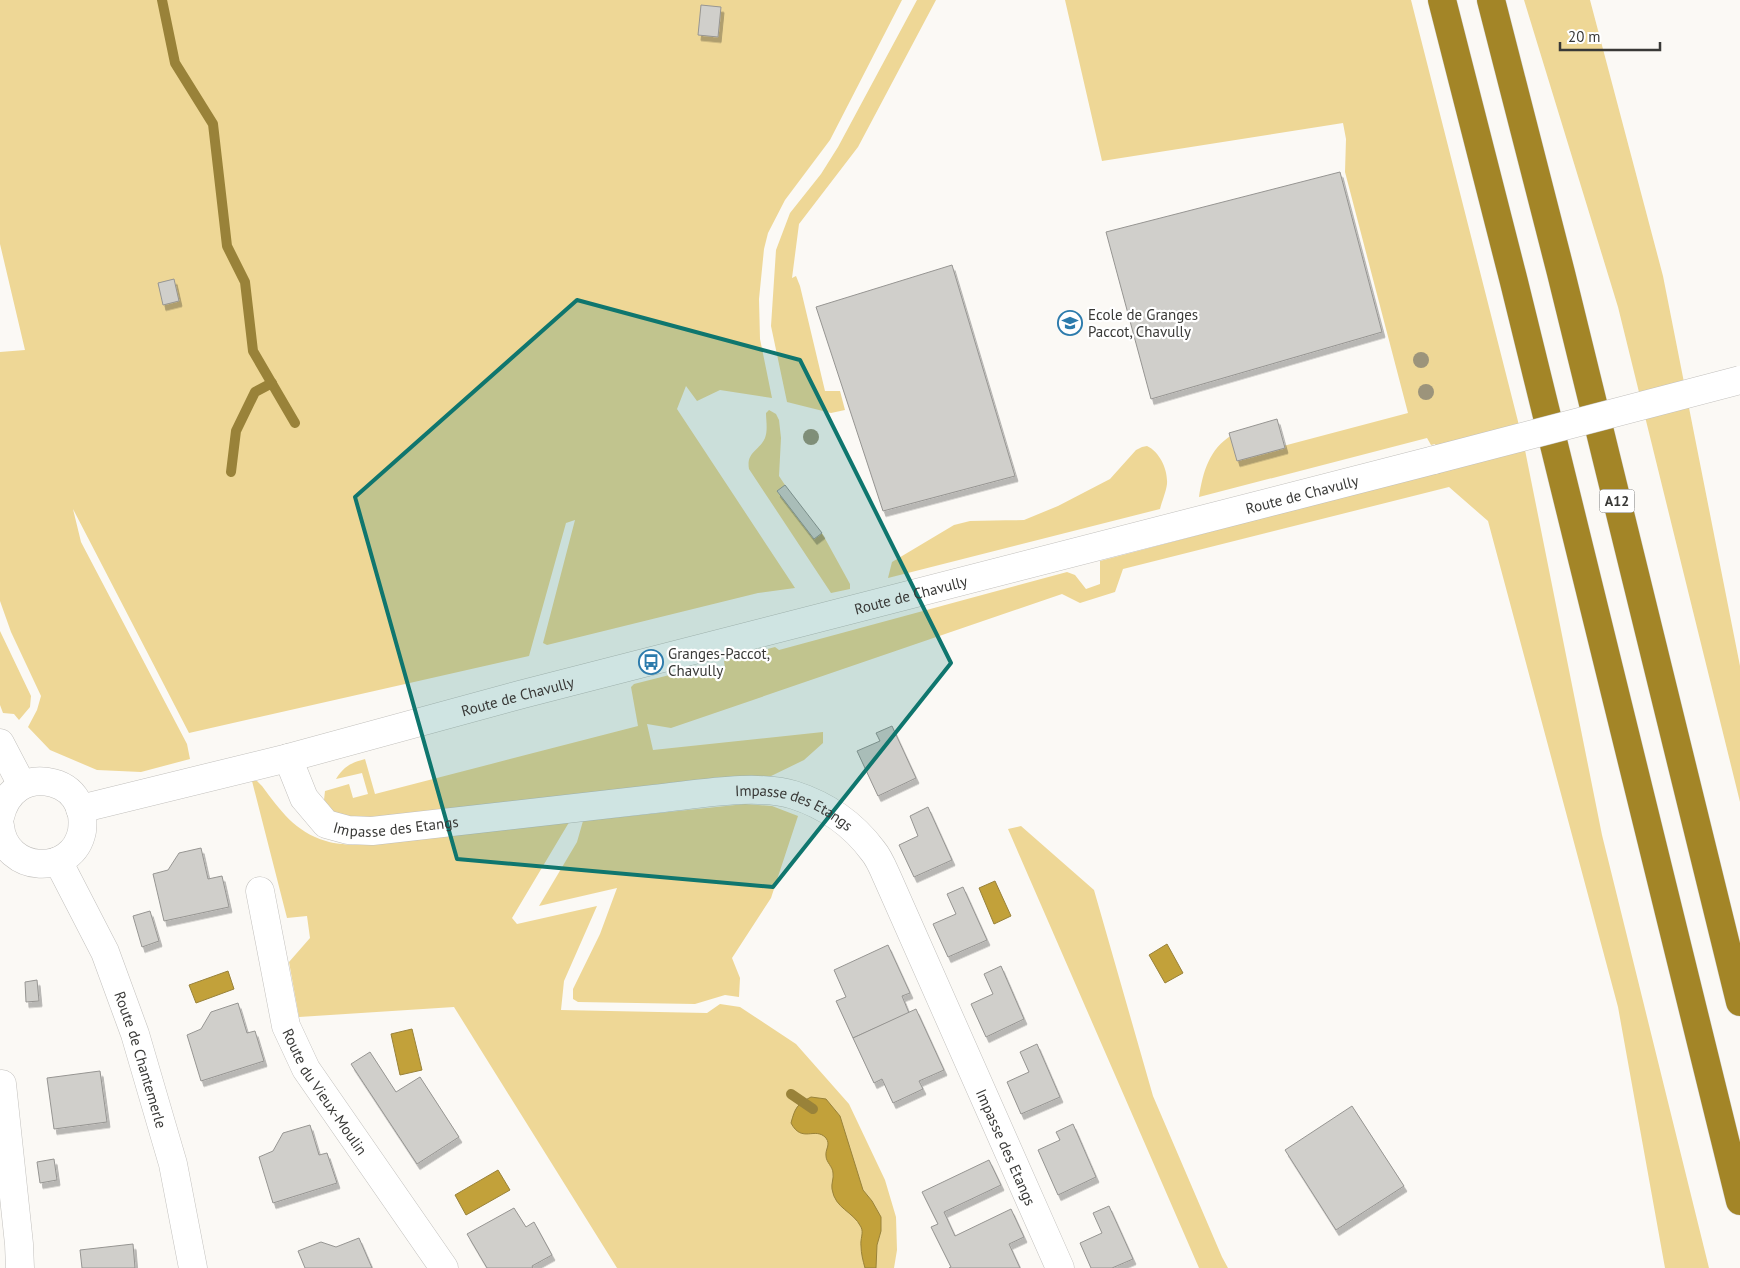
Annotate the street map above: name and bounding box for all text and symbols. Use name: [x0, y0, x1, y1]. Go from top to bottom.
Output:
scale bar: [1560, 20, 1660, 52]
text: 20 m: [1568, 27, 1601, 46]
place label: Ecole de Granges Paccot, Chavully: [1088, 305, 1198, 341]
school or university icon: Ecole de Granges Paccot, Chavully: [1057, 310, 1083, 336]
street label: Route de Chavully: [1243, 470, 1361, 518]
road number: A12: [1600, 490, 1634, 512]
street label: Route de Chavully: [852, 571, 969, 618]
place label: Granges-Paccot, Chavully: [668, 644, 770, 680]
bus stop icon: Granges-Paccot, Chavully: [638, 649, 664, 675]
street label: Route de Chavully: [459, 672, 576, 720]
street label: Impasse des Etangs: [734, 780, 857, 835]
street label: Impasse des Etangs: [331, 811, 459, 840]
street label: Route de Chantemerle: [111, 988, 171, 1130]
street label: Route du Vieux-Moulin: [279, 1025, 372, 1158]
street label: Impasse des Etangs: [972, 1086, 1041, 1208]

